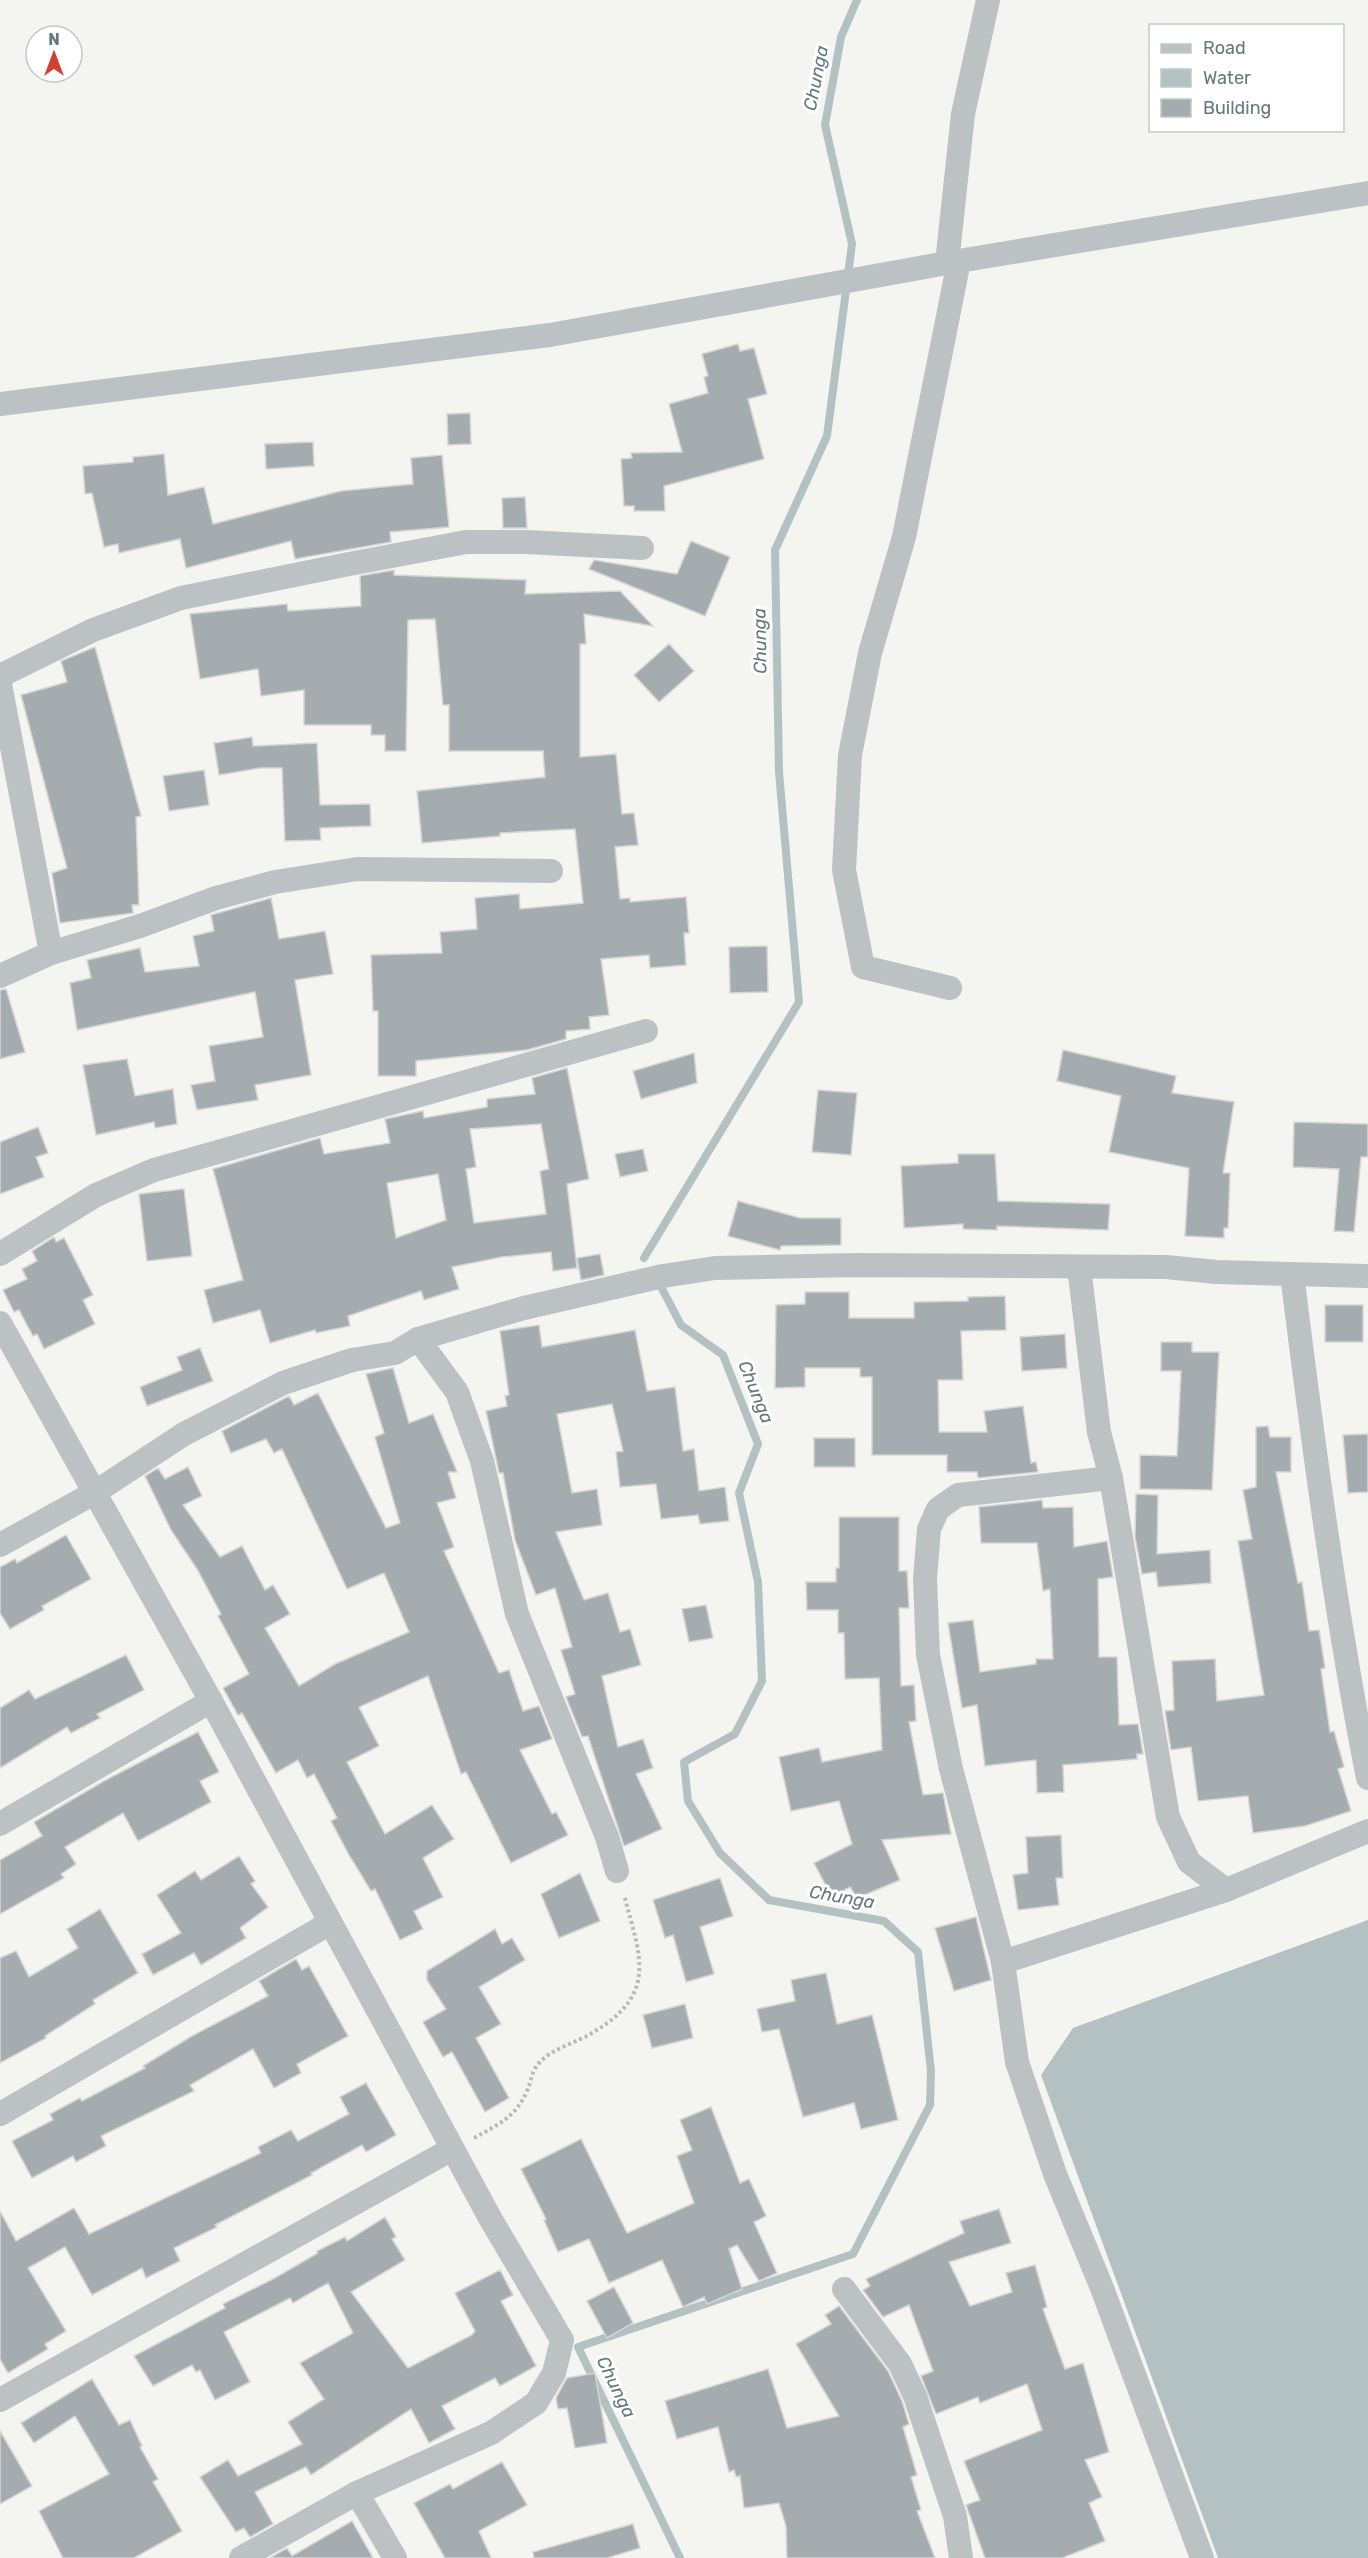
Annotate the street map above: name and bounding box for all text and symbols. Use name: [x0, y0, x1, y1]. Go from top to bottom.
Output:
north arrow: [24, 24, 84, 84]
legend: [1149, 24, 1344, 132]
text: N: [48, 30, 60, 49]
text: Road: [1203, 37, 1246, 59]
water label: Chunga: [799, 43, 833, 112]
text: Water: [1203, 67, 1251, 89]
text: Building: [1203, 97, 1271, 119]
water label: Chunga: [748, 607, 772, 674]
water label: Chunga: [733, 1357, 779, 1427]
water label: Chunga: [808, 1880, 877, 1914]
water label: Chunga: [592, 2353, 641, 2422]

